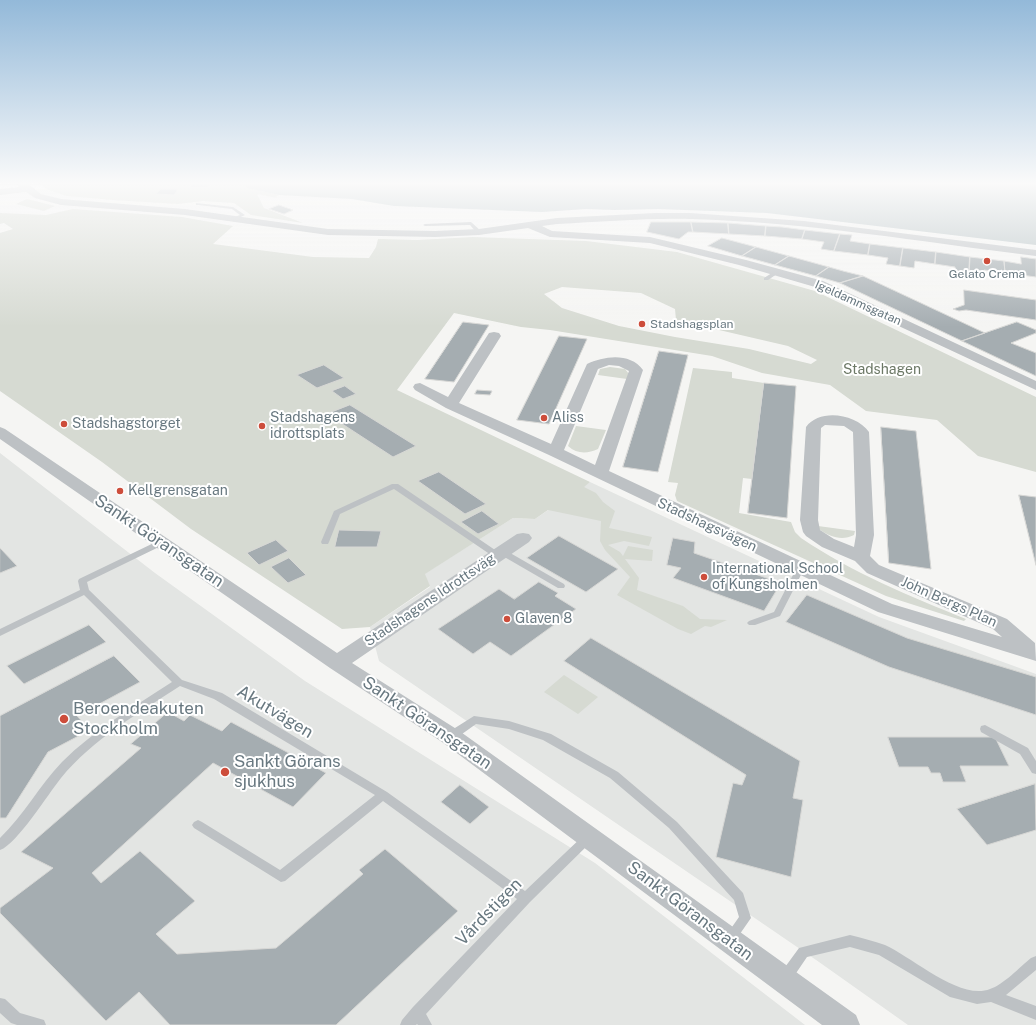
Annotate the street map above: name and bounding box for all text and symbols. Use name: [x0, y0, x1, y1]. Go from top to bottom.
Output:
marker: Gelato Crema: [982, 256, 992, 266]
place label: Gelato Crema: [949, 267, 1025, 281]
street label: Igeldammsgatan: [813, 277, 903, 329]
place label: Stadshagsplan: [650, 317, 733, 331]
marker: Stadshagsplan: [637, 319, 647, 329]
park label: Stadshagen: [843, 362, 921, 378]
place label: Stadshagens idrottsplats: [270, 410, 355, 442]
place label: Aliss: [552, 410, 584, 426]
marker: Aliss: [539, 413, 549, 423]
place label: Stadshagstorget: [72, 416, 181, 432]
marker: Stadshagstorget: [59, 419, 69, 429]
marker: Stadshagens idrottsplats: [257, 421, 267, 431]
place label: Kellgrensgatan: [128, 483, 228, 499]
marker: Kellgrensgatan: [115, 486, 125, 496]
street label: Sankt Göransgatan: [90, 490, 228, 592]
street label: Stadshagsvägen: [654, 495, 760, 555]
street label: Stadshagens Idrottsväg: [361, 550, 499, 650]
place label: International School of Kungsholmen: [712, 561, 843, 594]
marker: International School of Kungsholmen: [699, 572, 709, 582]
street label: John Bergs Plan: [898, 573, 1000, 631]
place label: Glaven 8: [515, 611, 572, 627]
marker: Glaven 8: [502, 614, 512, 624]
street label: Sankt Göransgatan: [358, 672, 496, 774]
street label: Akutvägen: [233, 681, 317, 743]
place label: Beroendeakuten Stockholm: [73, 699, 204, 739]
marker: Beroendeakuten Stockholm: [58, 713, 70, 725]
place label: Sankt Görans sjukhus: [234, 752, 341, 792]
marker: Sankt Görans sjukhus: [219, 766, 231, 778]
street label: Sankt Göransgatan: [623, 857, 757, 965]
street label: Vårdstigen: [452, 874, 526, 950]

